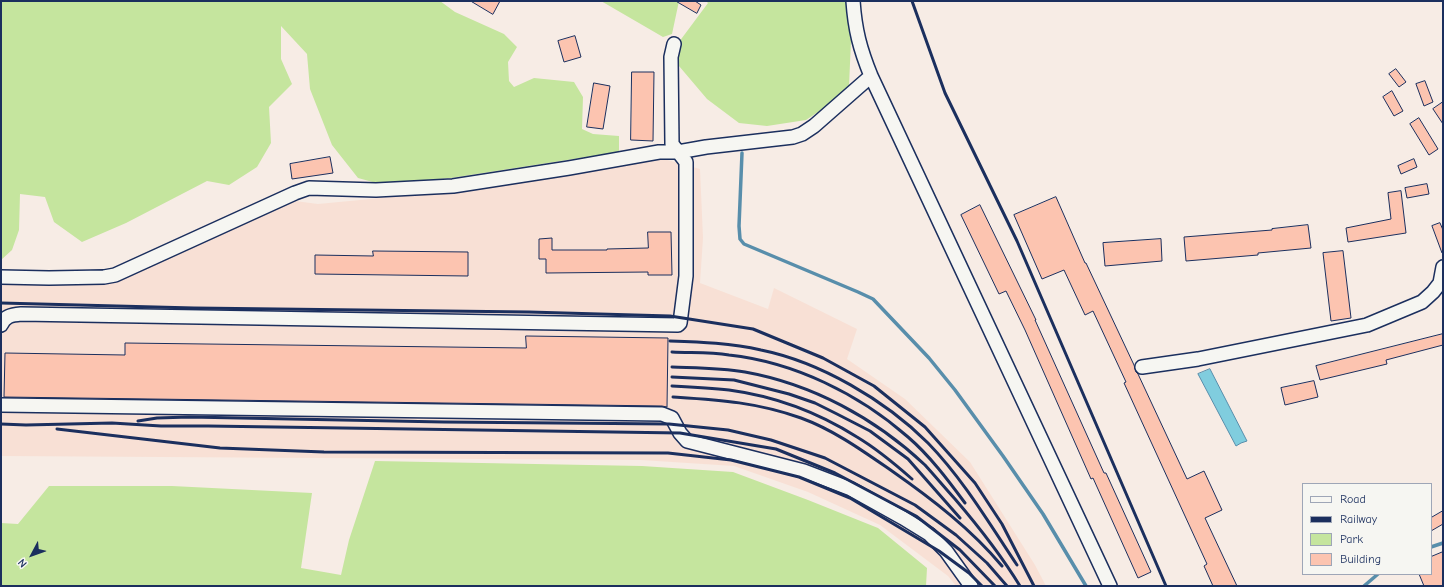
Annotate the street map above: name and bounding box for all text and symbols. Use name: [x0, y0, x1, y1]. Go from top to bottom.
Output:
legend: [1302, 483, 1432, 575]
text: Road: [1340, 492, 1366, 506]
text: Railway: [1340, 512, 1377, 526]
text: Park: [1340, 532, 1363, 546]
north arrow: [12, 535, 52, 575]
text: Building: [1340, 552, 1381, 566]
text: N: [15, 556, 30, 570]

